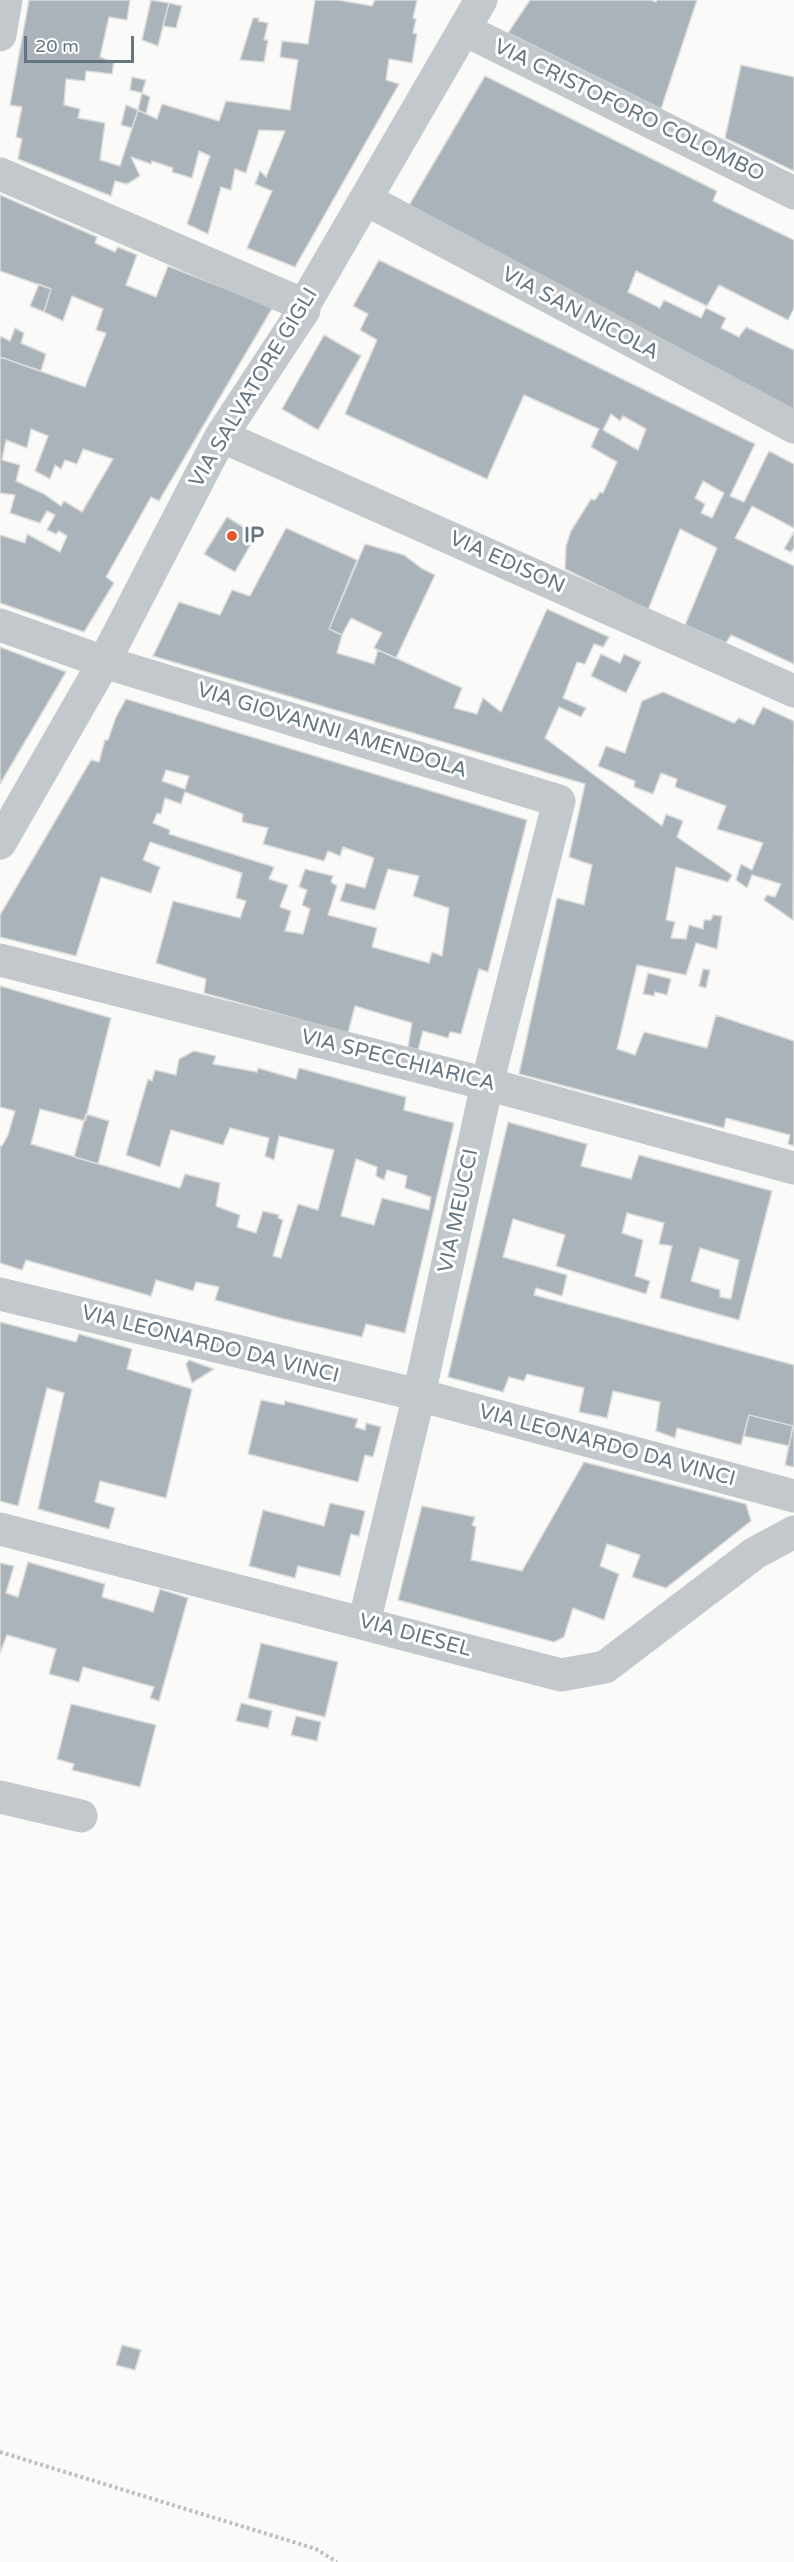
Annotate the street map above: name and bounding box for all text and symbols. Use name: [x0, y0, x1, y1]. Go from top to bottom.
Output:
scale bar: [27, 24, 136, 62]
street label: VIA CRISTOFORO COLOMBO: [490, 34, 768, 188]
text: 20 m: [35, 35, 79, 57]
street label: VIA SAN NICOLA: [497, 262, 663, 366]
street label: VIA SALVATORE GIGLI: [184, 284, 324, 492]
place label: IP: [244, 523, 264, 549]
street label: VIA EDISON: [445, 526, 569, 600]
marker: IP: [225, 529, 239, 543]
street label: VIA GIOVANNI AMENDOLA: [194, 678, 470, 784]
street label: VIA SPECCHIARICA: [298, 1025, 498, 1097]
street label: VIA MEUCCI: [434, 1147, 484, 1275]
street label: VIA LEONARDO DA VINCI: [79, 1301, 341, 1389]
street label: VIA LEONARDO DA VINCI: [476, 1400, 738, 1492]
street label: VIA DIESEL: [356, 1609, 474, 1663]

